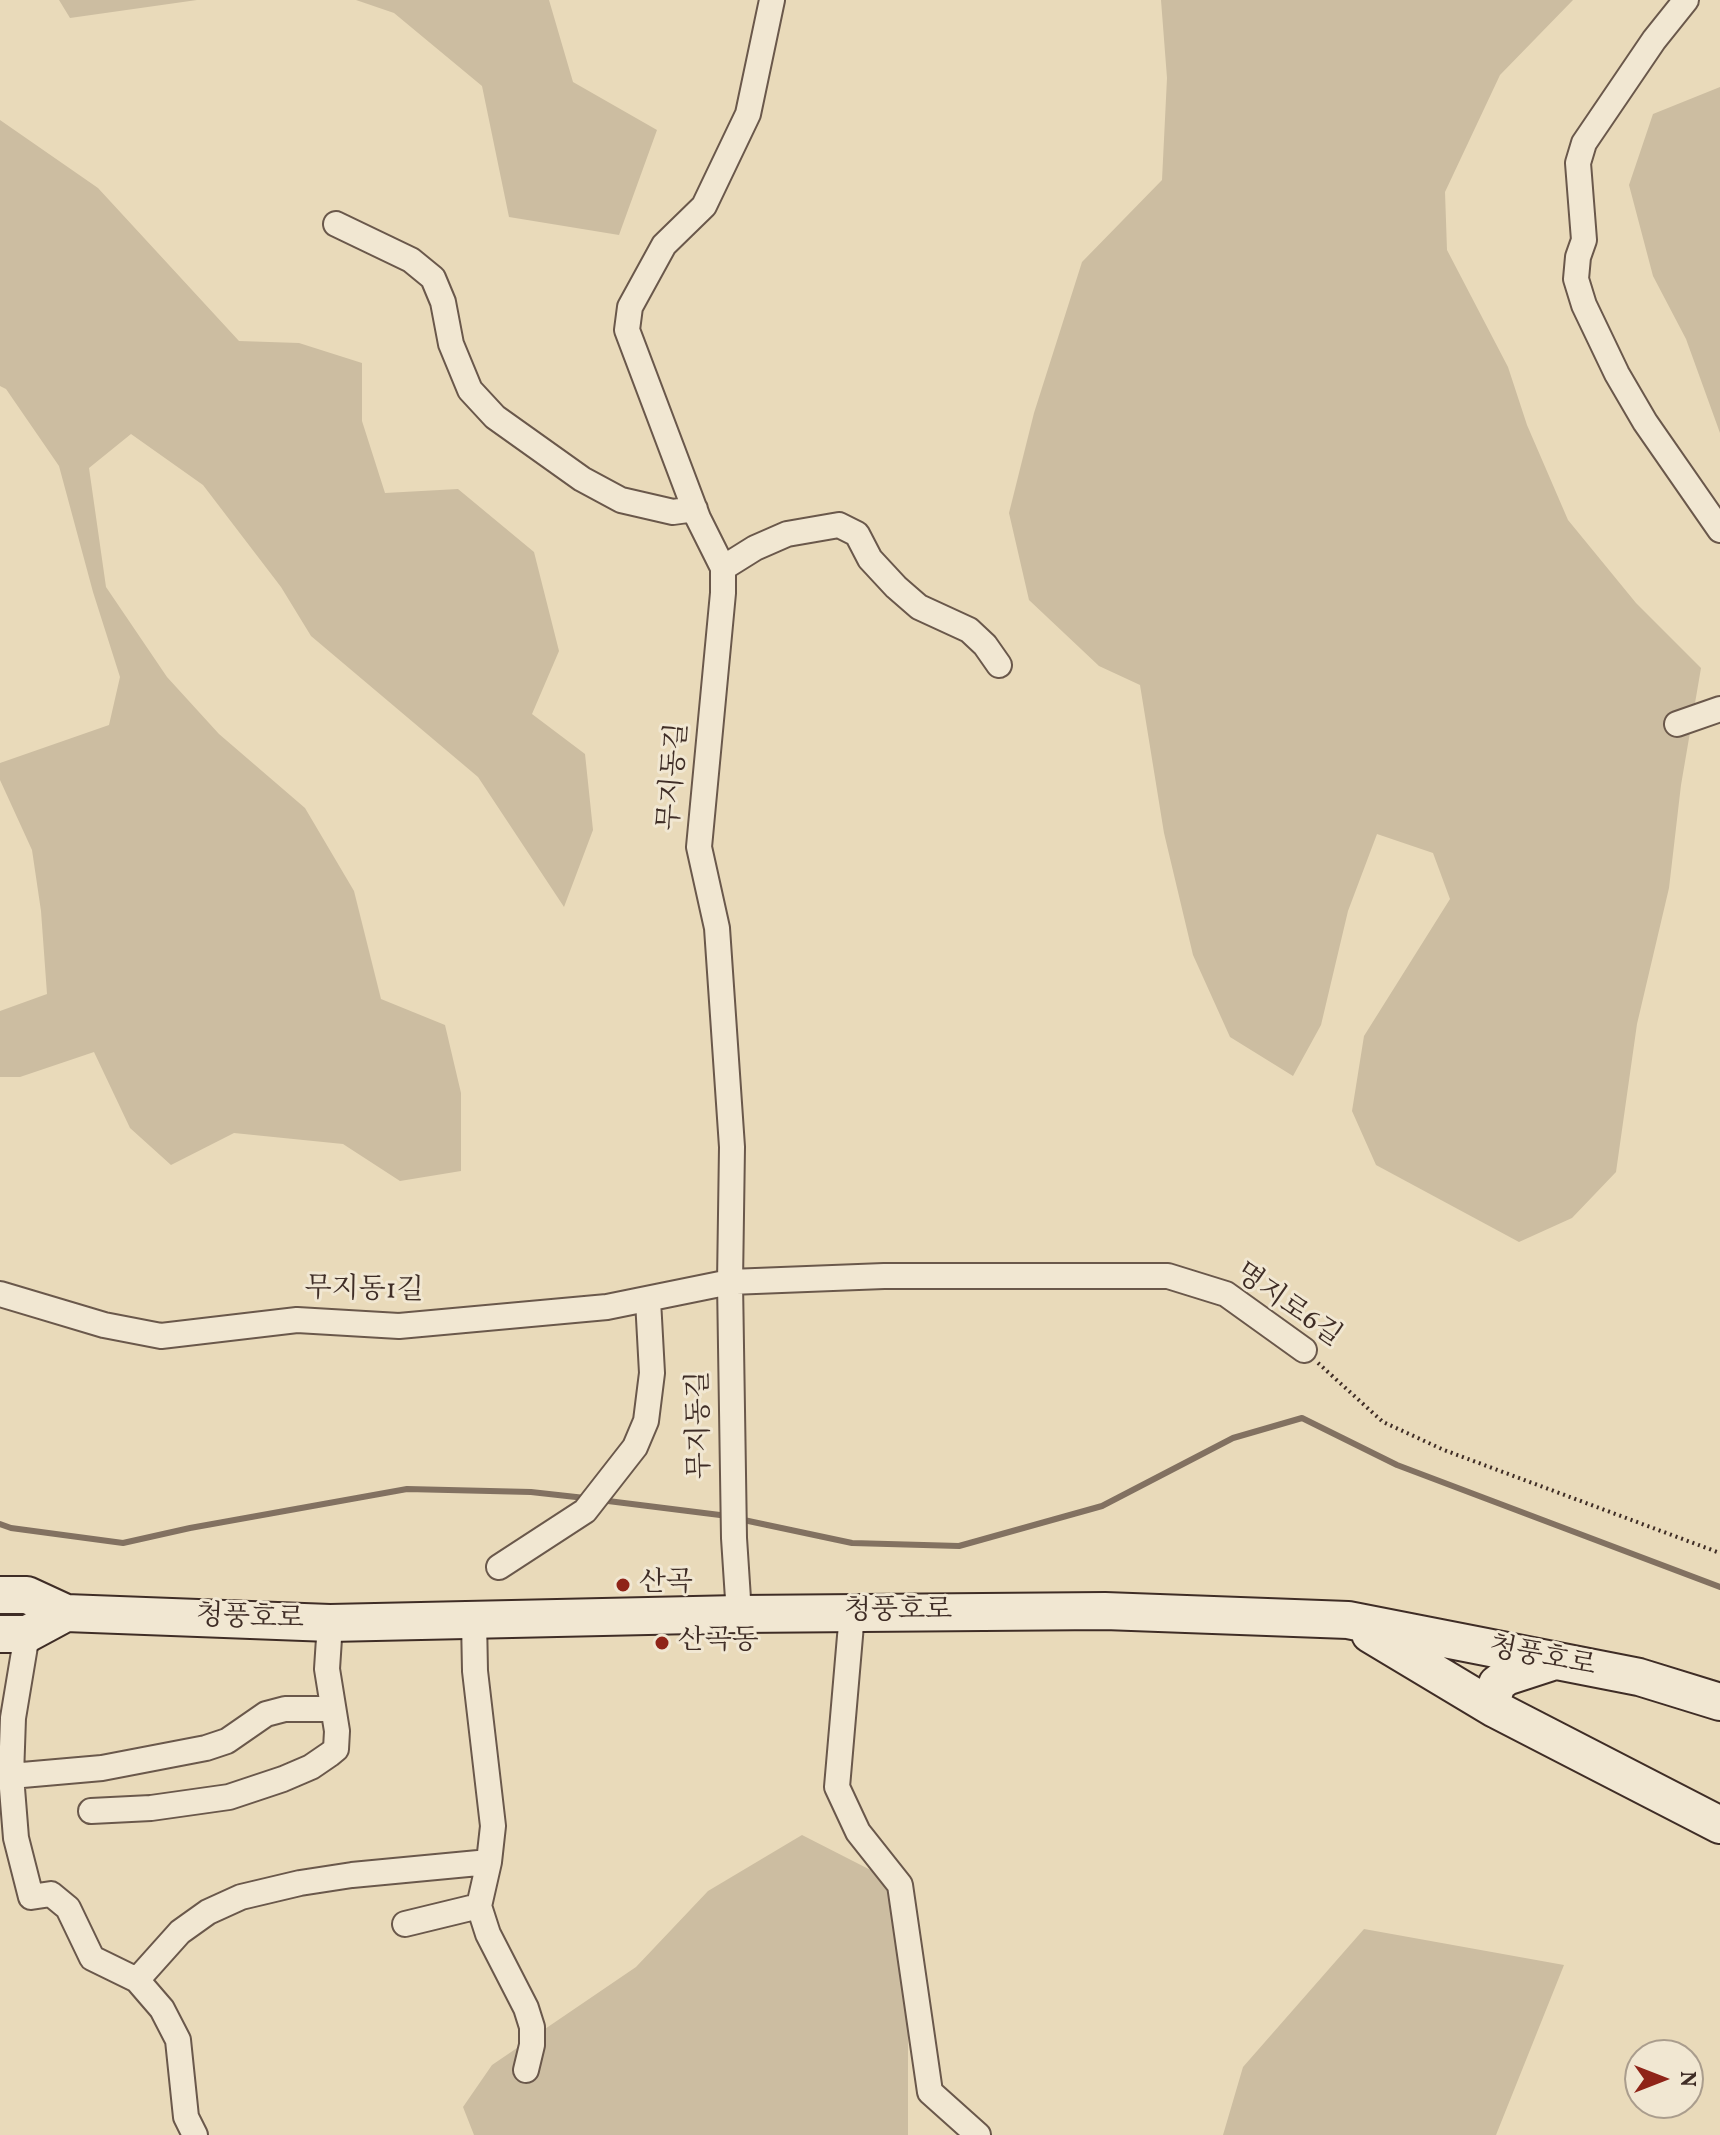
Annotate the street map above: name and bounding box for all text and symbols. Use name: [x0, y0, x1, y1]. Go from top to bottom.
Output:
street label: 무지동길: [655, 722, 697, 832]
street label: 명지로6길: [1227, 1258, 1347, 1356]
street label: 무지동1길: [304, 1274, 424, 1310]
street label: 무지동길: [684, 1371, 720, 1479]
place label: 산곡: [639, 1568, 693, 1602]
marker: 산곡: [614, 1576, 632, 1594]
street label: 청풍호로: [844, 1596, 952, 1630]
street label: 청풍호로: [195, 1601, 305, 1639]
place label: 산곡동: [678, 1626, 759, 1660]
street label: 청풍호로: [1486, 1632, 1598, 1686]
marker: 산곡동: [653, 1634, 671, 1652]
north arrow: [1624, 2039, 1704, 2119]
text: N: [1671, 2071, 1702, 2087]

